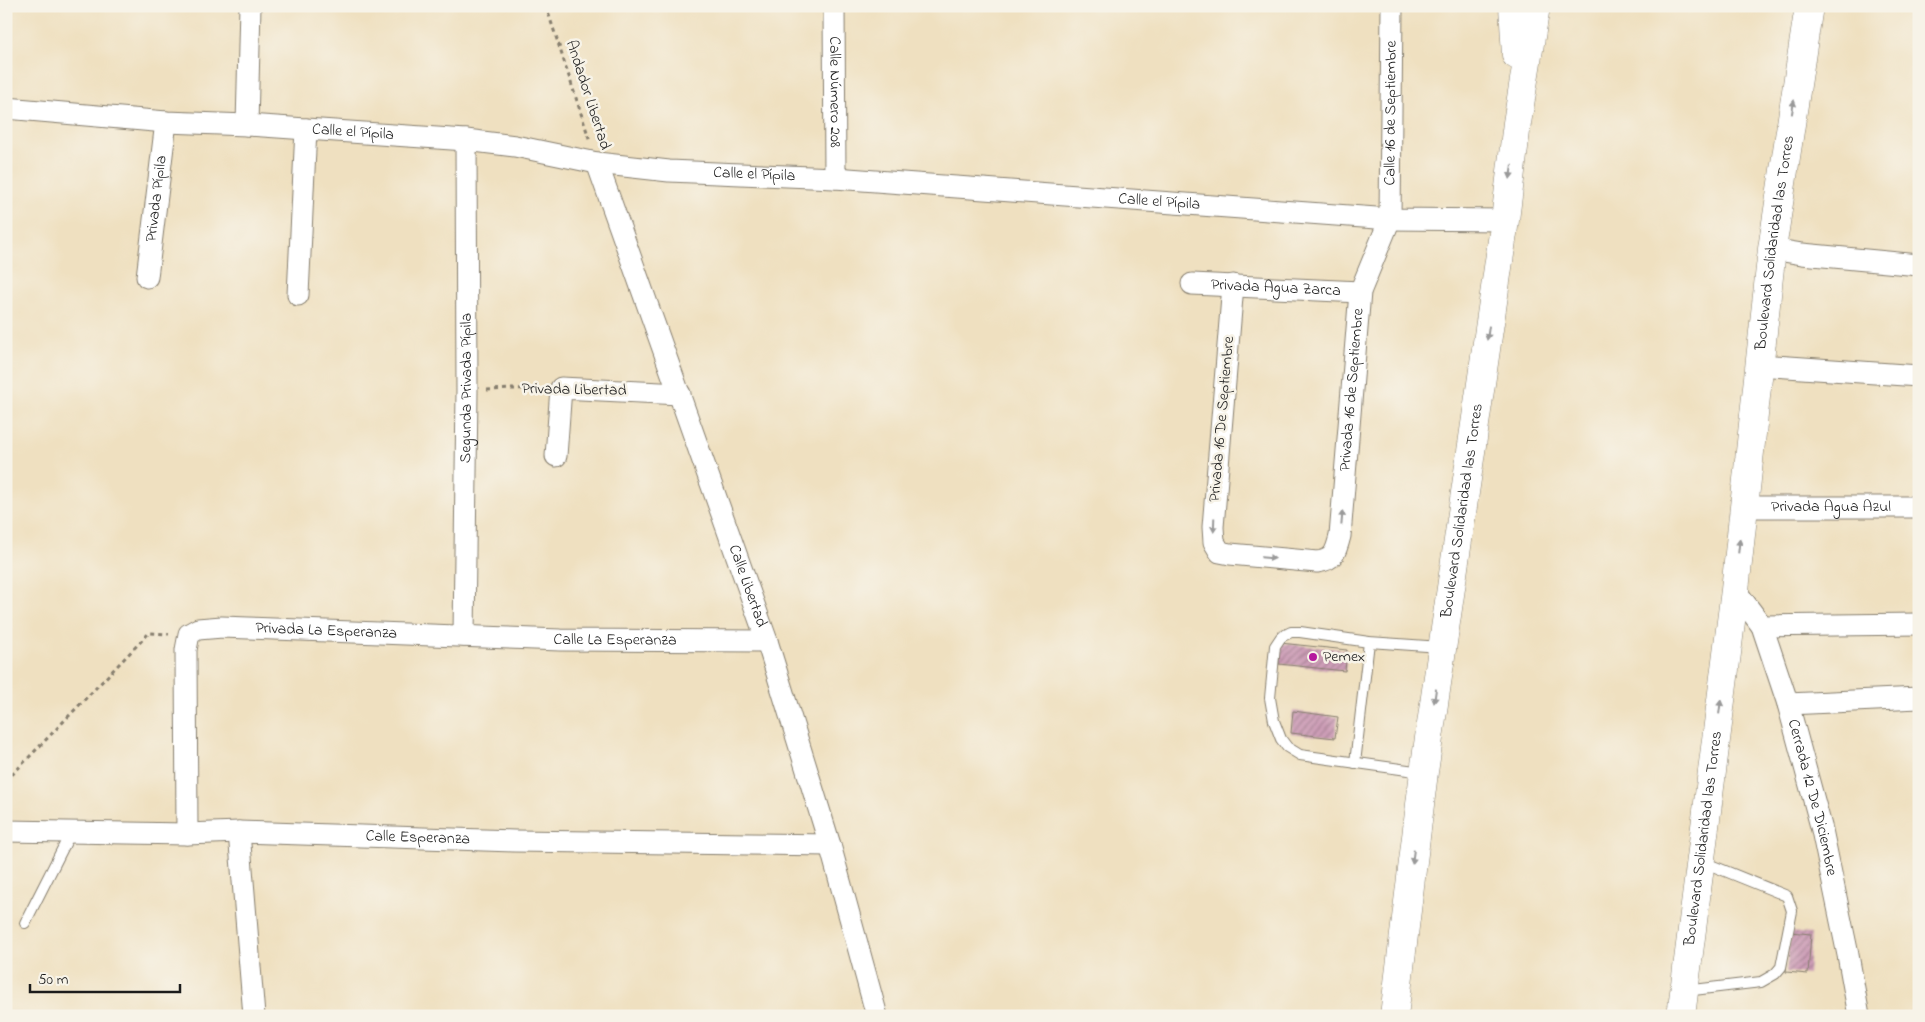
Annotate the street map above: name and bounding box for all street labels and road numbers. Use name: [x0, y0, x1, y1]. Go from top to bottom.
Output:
street label: Calle Número 208: [822, 36, 847, 148]
street label: Andador Libertad: [559, 37, 617, 153]
street label: Calle 16 de Septiembre: [1378, 40, 1404, 186]
street label: Calle el Pípila: [311, 117, 395, 147]
street label: Boulevard Solidaridad las Torres: [1749, 134, 1801, 352]
street label: Privada Pípila: [139, 154, 174, 243]
street label: Calle el Pípila: [713, 161, 796, 188]
street label: Calle el Pípila: [1117, 187, 1201, 217]
street label: Privada Agua Zarca: [1210, 273, 1341, 303]
street label: Privada 16 de Septiembre: [1333, 306, 1371, 472]
street label: Segunda Privada Pípila: [454, 313, 479, 463]
street label: Privada 16 De Septiembre: [1203, 334, 1241, 503]
street label: Privada Libertad: [521, 377, 627, 403]
street label: Boulevard Solidaridad las Torres: [1435, 402, 1490, 620]
street label: Privada Agua Azul: [1771, 495, 1891, 519]
street label: Calle Libertad: [722, 541, 773, 631]
street label: Privada La Esperanza: [255, 616, 398, 646]
street label: Calle La Esperanza: [553, 628, 677, 653]
street label: Cerrada 12 De Diciembre: [1781, 717, 1843, 879]
street label: Boulevard Solidaridad las Torres: [1678, 730, 1729, 948]
street label: Calle Esperanza: [365, 824, 471, 852]

